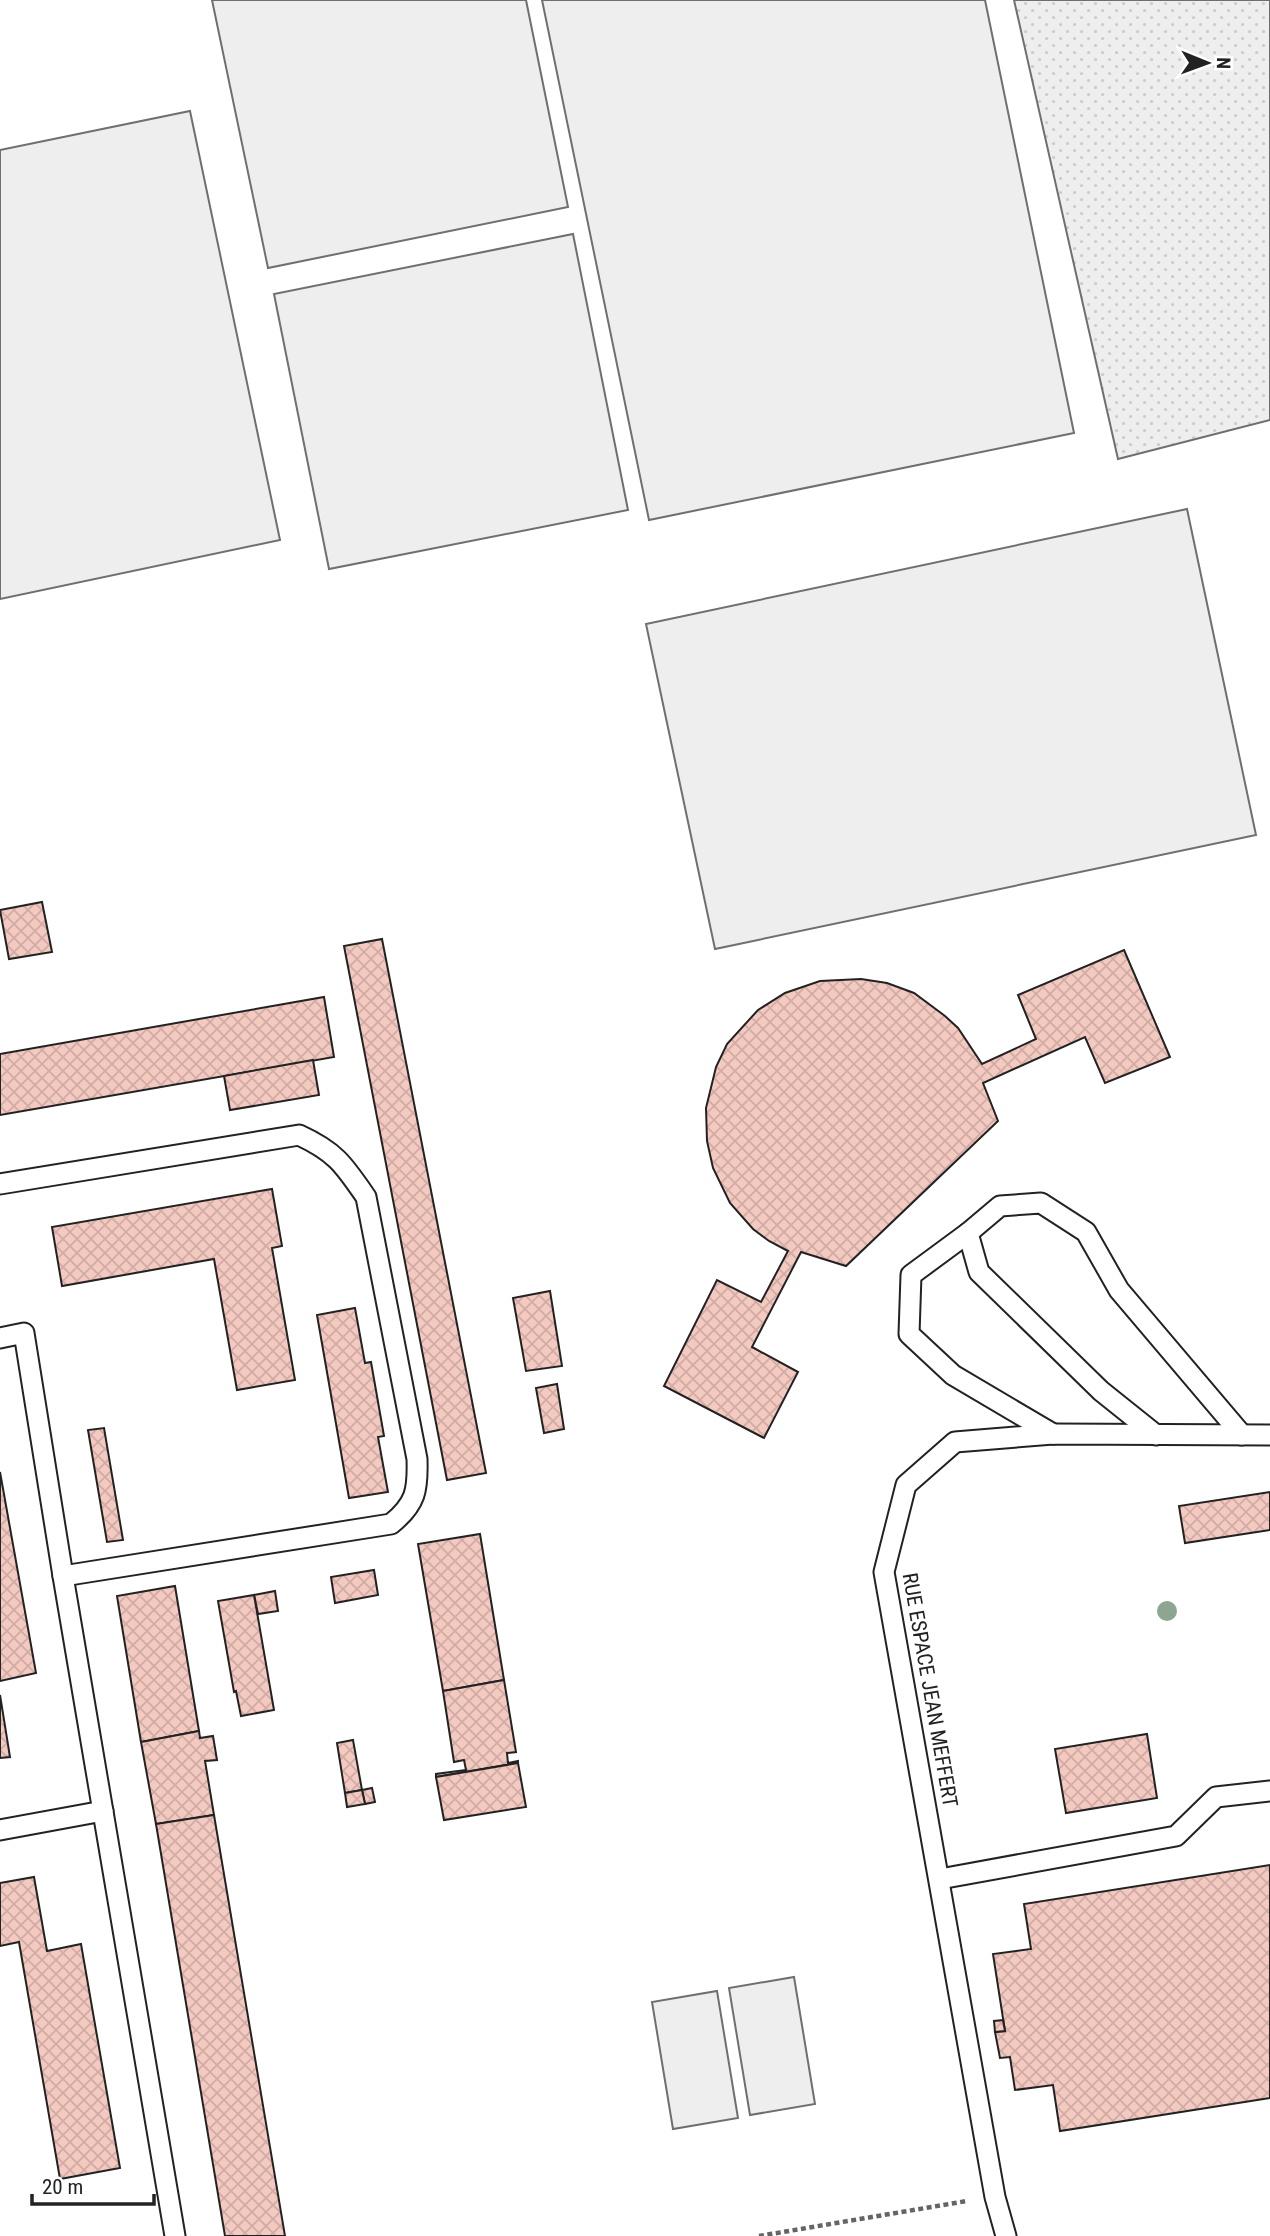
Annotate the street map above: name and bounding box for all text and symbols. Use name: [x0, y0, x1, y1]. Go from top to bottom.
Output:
north arrow: [1172, 28, 1242, 98]
text: N: [1212, 57, 1235, 69]
street label: RUE ESPACE JEAN MEFFERT: [898, 1571, 962, 1809]
scale bar: [32, 2162, 154, 2206]
text: 20 m: [42, 2175, 83, 2199]

